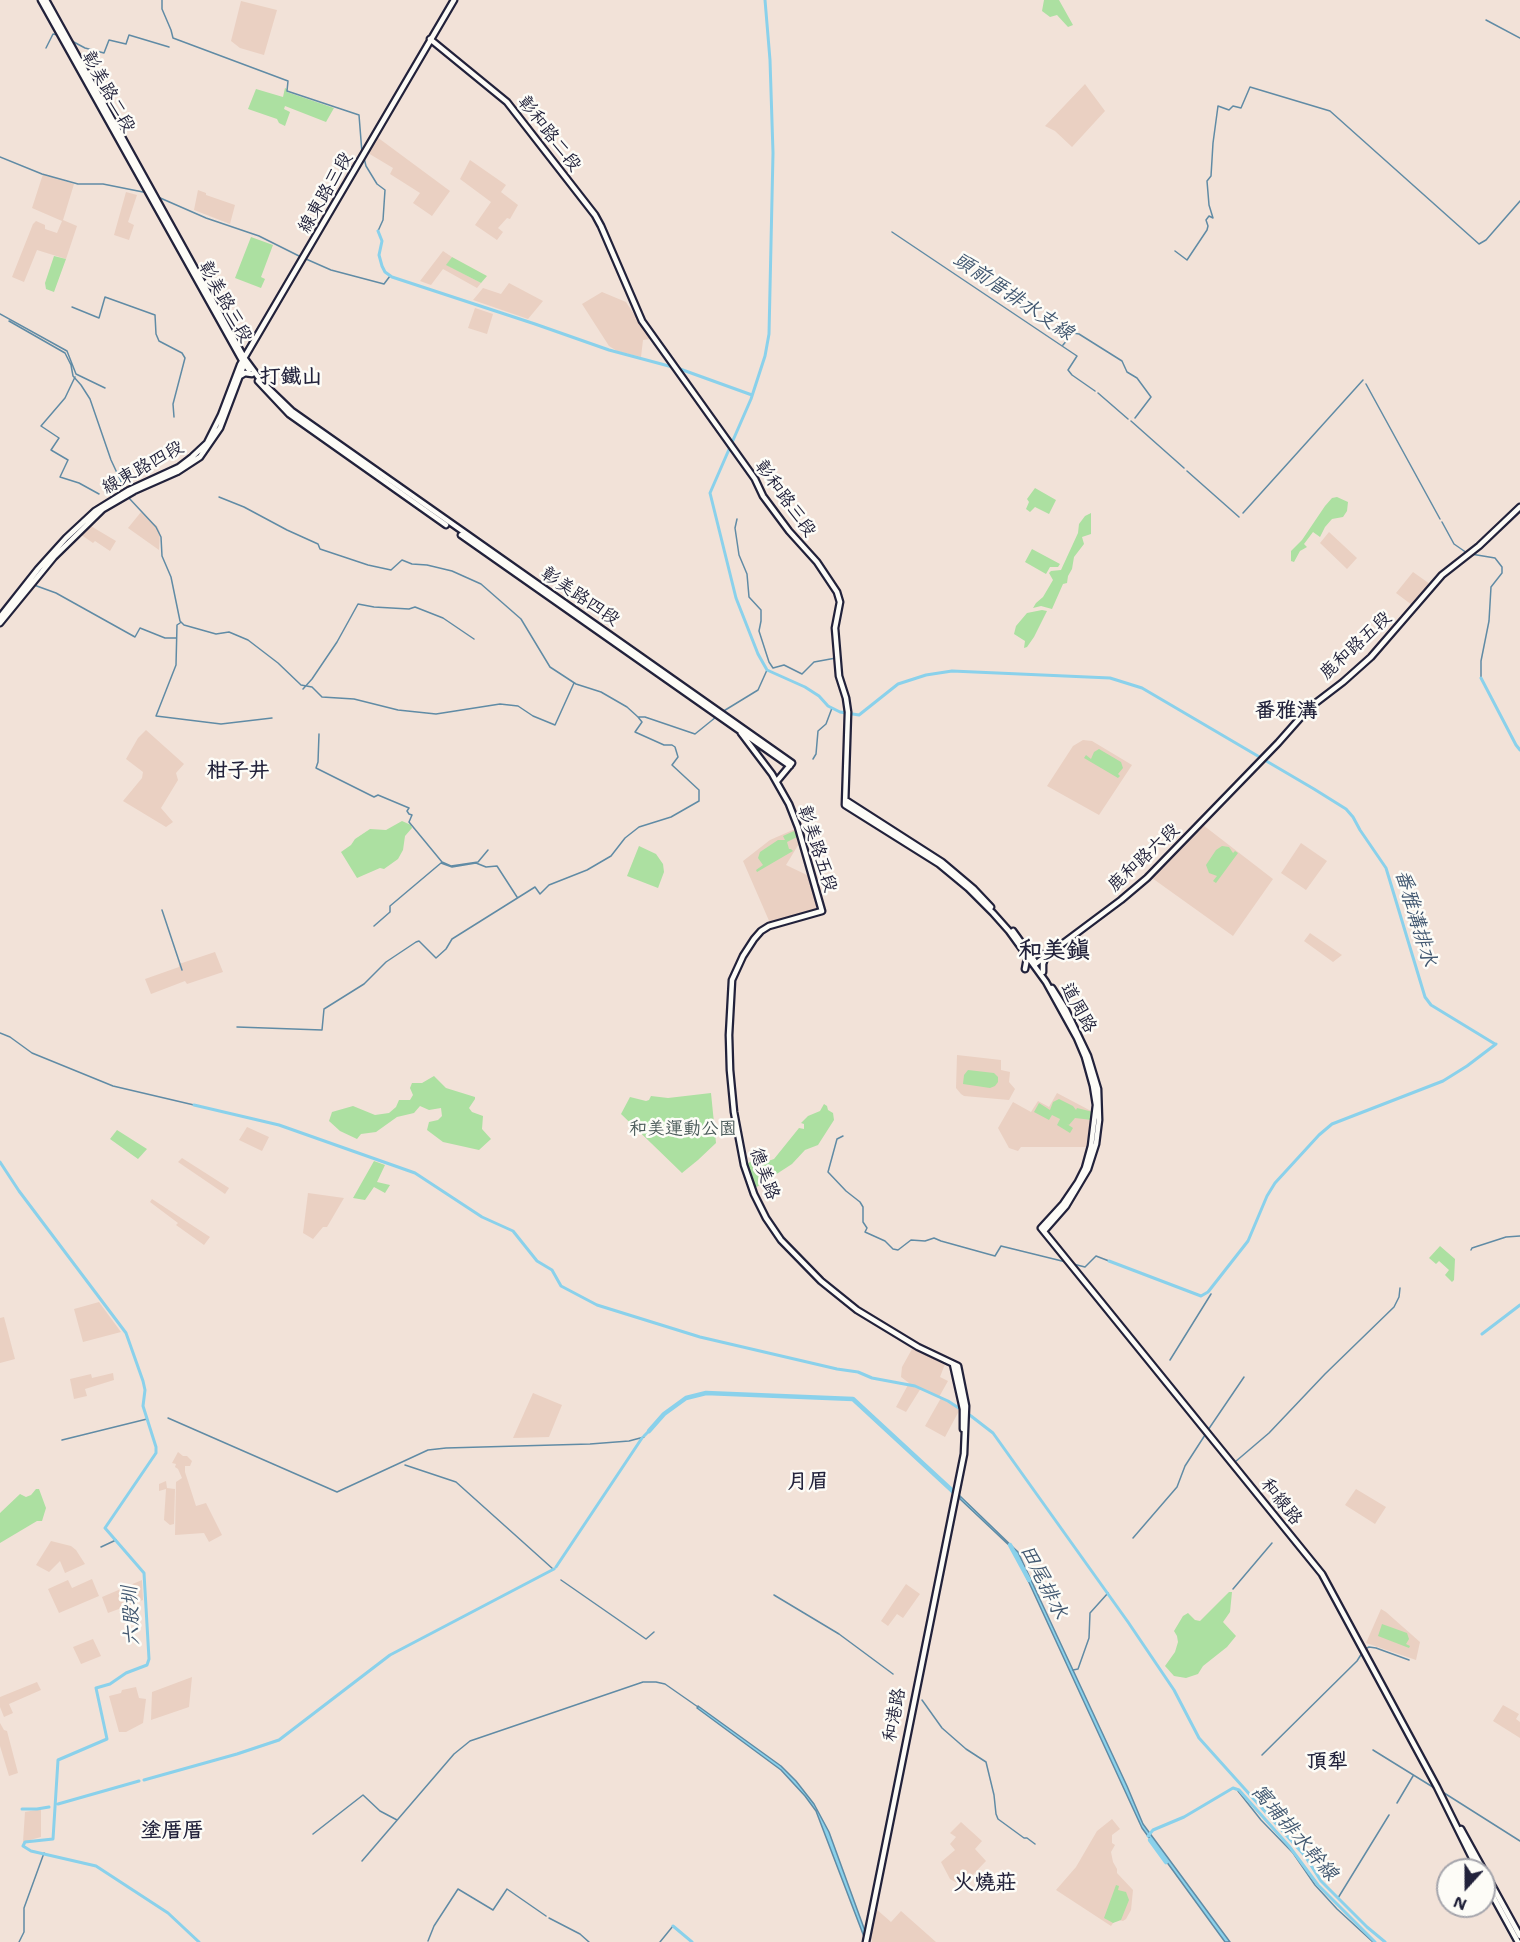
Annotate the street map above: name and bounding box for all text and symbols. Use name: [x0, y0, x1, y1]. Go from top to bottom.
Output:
street label: 彰美路二段: [77, 47, 139, 137]
street label: 彰和路二段: [513, 92, 585, 176]
street label: 線東路三段: [294, 149, 358, 237]
water label: 頭前厝排水支線: [948, 248, 1078, 346]
street label: 彰美路三段: [194, 257, 256, 347]
district label: 打鐵山: [260, 365, 322, 391]
street label: 線東路四段: [98, 437, 188, 499]
street label: 彰和路三段: [750, 456, 820, 542]
street label: 彰美路四段: [537, 563, 623, 631]
street label: 鹿和路五段: [1316, 607, 1396, 685]
district label: 番雅溝: [1255, 699, 1317, 725]
district label: 柑子井: [207, 759, 269, 785]
street label: 彰美路五段: [793, 803, 841, 895]
street label: 鹿和路六段: [1104, 819, 1184, 897]
water label: 番雅溝排水: [1389, 867, 1441, 969]
district label: 和美鎮: [1018, 938, 1090, 966]
street label: 道周路: [1055, 979, 1101, 1037]
park label: 和美運動公園: [629, 1118, 737, 1140]
street label: 德美路: [745, 1145, 783, 1203]
district label: 月眉: [787, 1470, 829, 1496]
street label: 和線路: [1256, 1474, 1306, 1530]
water label: 田尾排水: [1014, 1541, 1072, 1623]
water label: 六股圳: [118, 1585, 146, 1647]
street label: 和港路: [879, 1686, 911, 1744]
district label: 頂犁: [1306, 1750, 1348, 1776]
water label: 寓埔排水幹線: [1246, 1780, 1342, 1886]
district label: 塗厝厝: [141, 1819, 203, 1845]
north arrow: [1436, 1858, 1496, 1918]
district label: 火燒莊: [954, 1871, 1016, 1897]
text: N: [1450, 1891, 1470, 1915]

